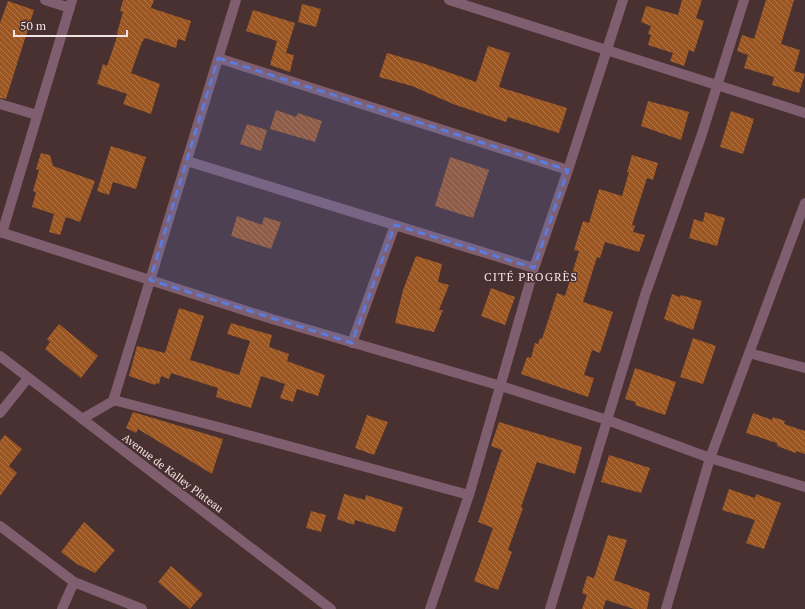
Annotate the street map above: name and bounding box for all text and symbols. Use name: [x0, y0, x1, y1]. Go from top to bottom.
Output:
scale bar: [14, 12, 127, 38]
text: 50 m: [20, 18, 47, 33]
district label: CITÉ PROGRÈS: [484, 269, 578, 284]
street label: Avenue de Kalley Plateau: [120, 430, 227, 516]

